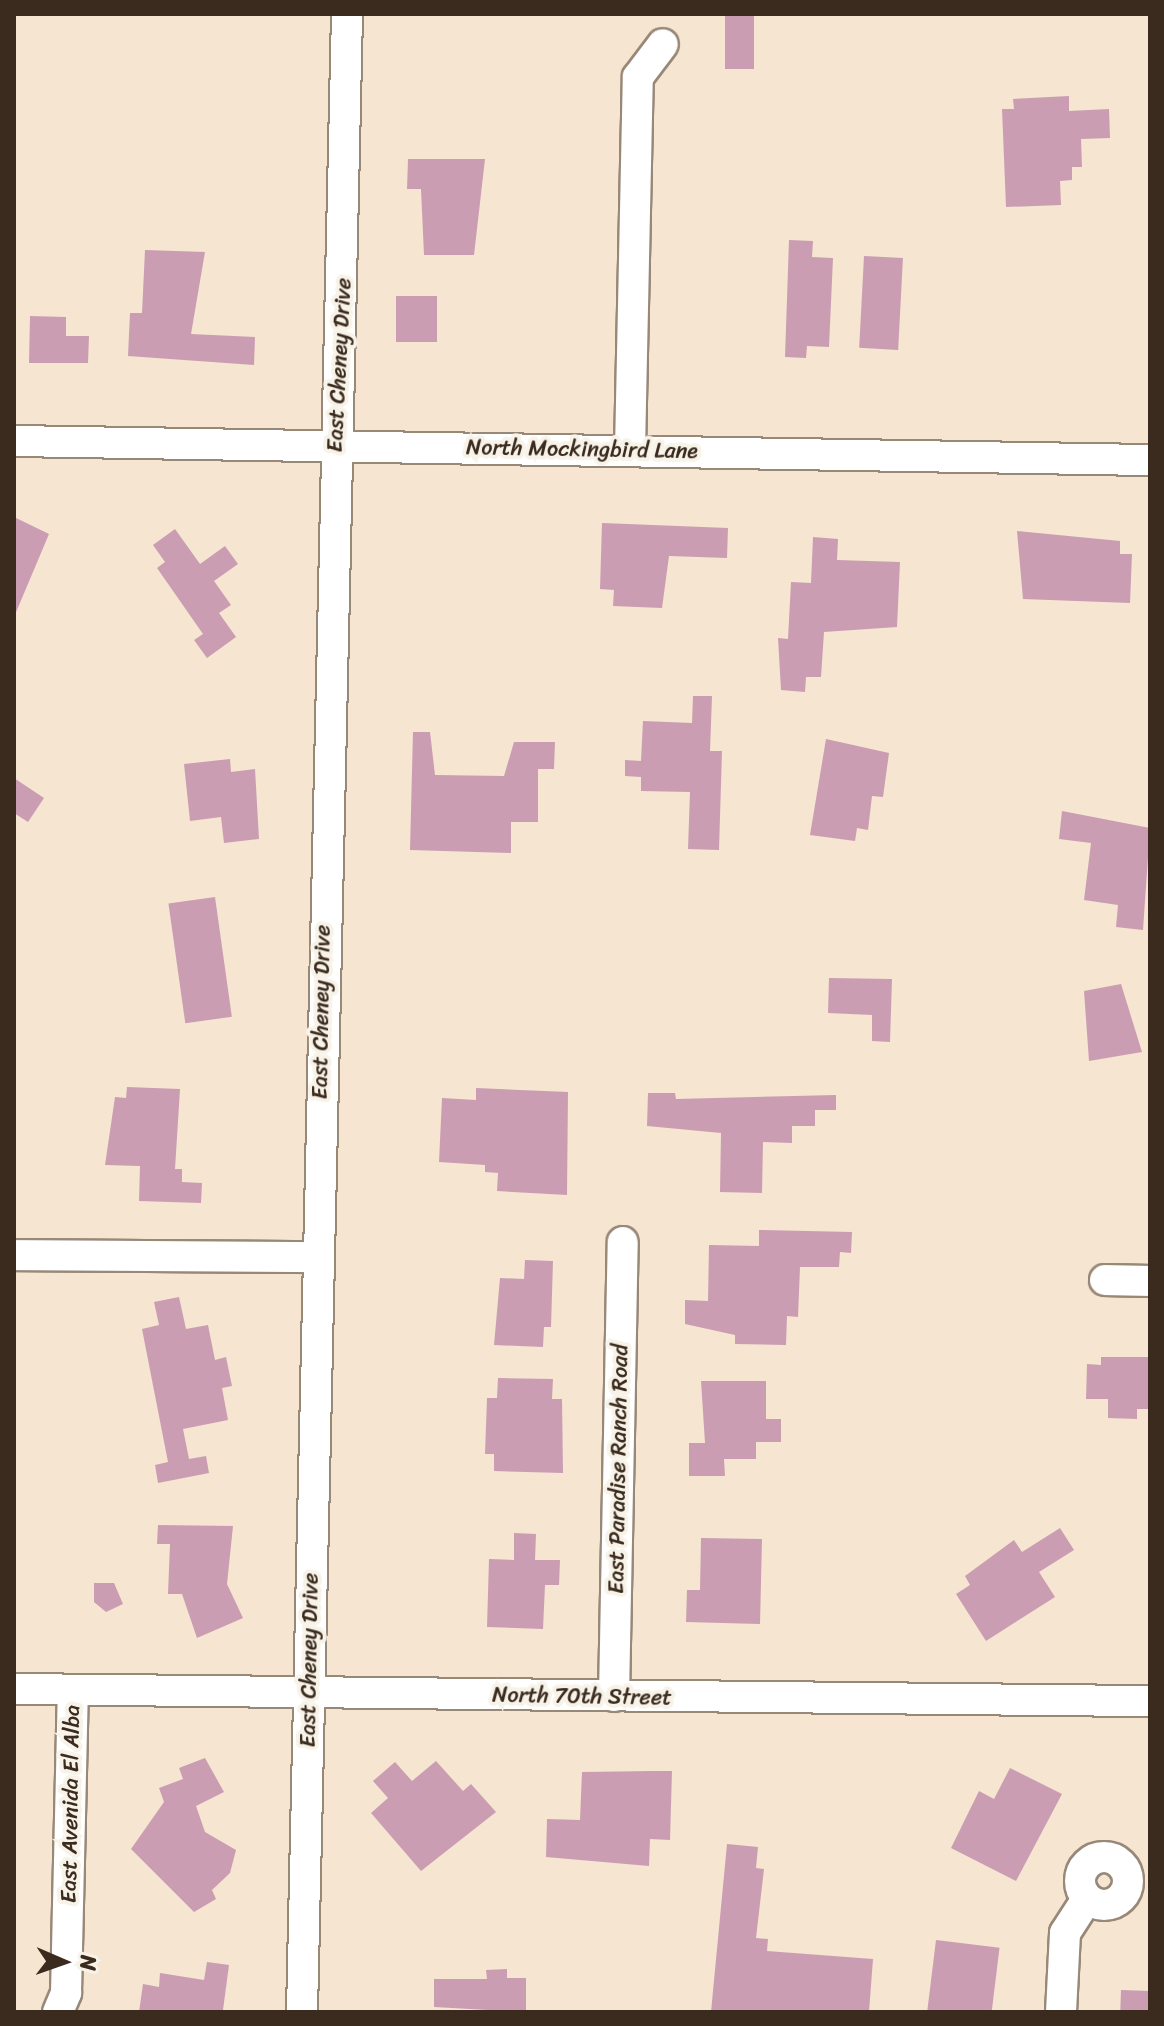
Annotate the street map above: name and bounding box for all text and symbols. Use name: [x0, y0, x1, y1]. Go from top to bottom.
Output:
street label: East Cheney Drive: [321, 277, 357, 453]
street label: North Mockingbird Lane: [466, 434, 698, 464]
street label: East Cheney Drive: [306, 924, 336, 1100]
street label: East Paradise Ranch Road: [603, 1345, 633, 1593]
street label: East Cheney Drive: [294, 1572, 324, 1748]
street label: North 70th Street: [492, 1681, 672, 1711]
street label: East Avenida El Alba: [55, 1704, 85, 1904]
north arrow: [24, 1922, 104, 2002]
text: N: [69, 1955, 108, 1971]

